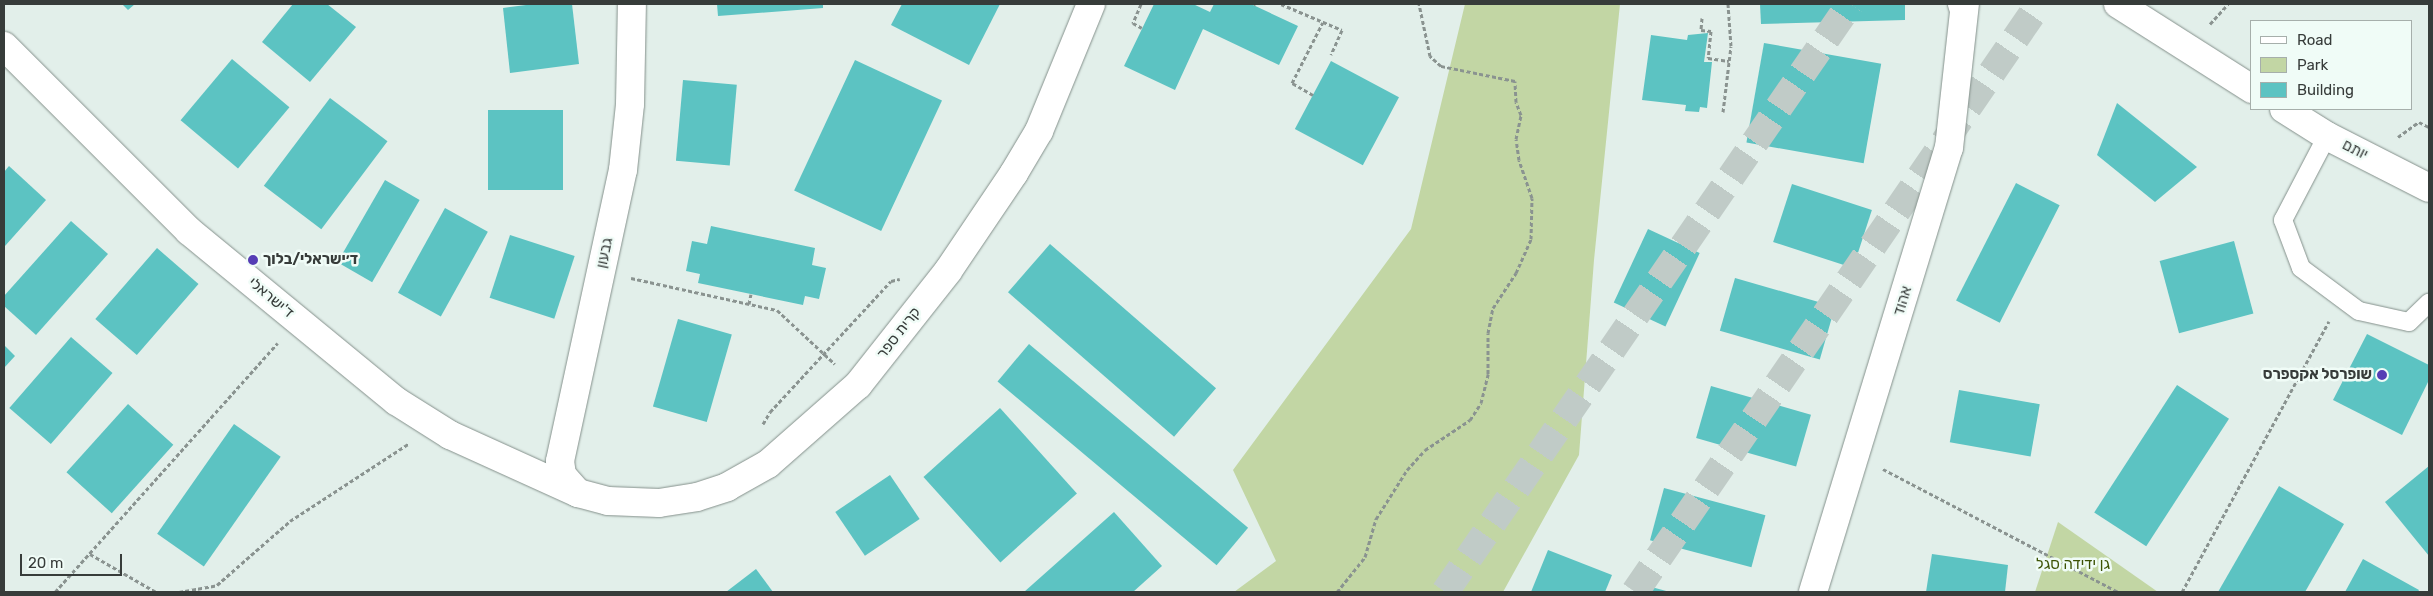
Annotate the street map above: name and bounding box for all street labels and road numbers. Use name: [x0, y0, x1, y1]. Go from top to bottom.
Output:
street label: יותם: [2339, 136, 2371, 164]
street label: גבעון: [593, 236, 617, 270]
street label: ד'ישראלי: [244, 274, 298, 322]
street label: אהוד: [1890, 284, 1916, 318]
street label: קרית ספר: [873, 304, 925, 362]

